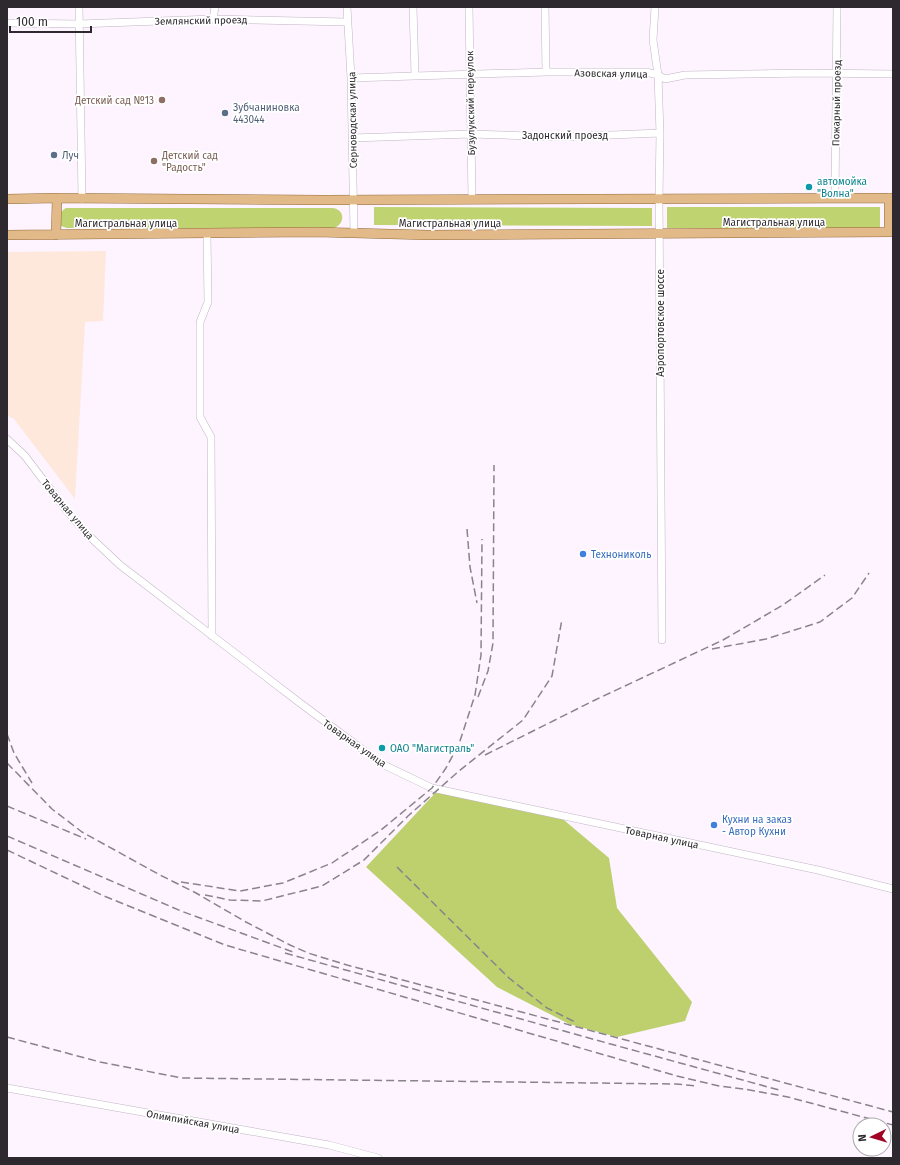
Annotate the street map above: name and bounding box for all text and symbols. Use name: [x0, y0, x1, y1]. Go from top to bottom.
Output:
scale bar: [10, 8, 91, 34]
street label: Землянский проезд: [155, 14, 248, 28]
text: 100 m: [16, 15, 48, 29]
street label: Бузулукский переулок: [464, 50, 478, 156]
street label: Пожарный проезд: [830, 59, 844, 146]
street label: Азовская улица: [574, 67, 648, 81]
street label: Серноводская улица: [346, 72, 360, 168]
place label: Детский сад №13: [74, 95, 154, 107]
marker: Детский сад №13: [157, 95, 167, 105]
place label: Зубчаниновка 443044: [233, 102, 300, 126]
marker: Зубчаниновка 443044: [220, 108, 230, 118]
street label: Задонский проезд: [522, 130, 608, 142]
marker: Луч: [49, 150, 59, 160]
place label: Луч: [62, 150, 79, 162]
place label: Детский сад "Радость": [161, 150, 218, 174]
marker: Детский сад "Радость": [149, 156, 159, 166]
place label: автомойка "Волна": [817, 176, 867, 200]
marker: автомойка "Волна": [804, 182, 814, 192]
street label: Магистральная улица: [723, 217, 825, 229]
street label: Магистральная улица: [75, 218, 177, 230]
street label: Магистральная улица: [399, 218, 501, 230]
street label: Аэропортовское шоссе: [655, 269, 667, 377]
street label: Товарная улица: [39, 477, 96, 542]
marker: Технониколь: [578, 549, 588, 559]
place label: Технониколь: [591, 549, 651, 561]
street label: Товарная улица: [320, 717, 388, 770]
marker: ОАО "Магистраль": [377, 743, 387, 753]
place label: ОАО "Магистраль": [390, 743, 474, 755]
place label: Кухни на заказ - Автор Кухни: [722, 814, 792, 838]
marker: Кухни на заказ - Автор Кухни: [709, 820, 719, 830]
street label: Товарная улица: [624, 824, 700, 852]
street label: Олимпийская улица: [145, 1108, 240, 1136]
north arrow: [852, 1117, 892, 1157]
text: N: [856, 1134, 869, 1142]

